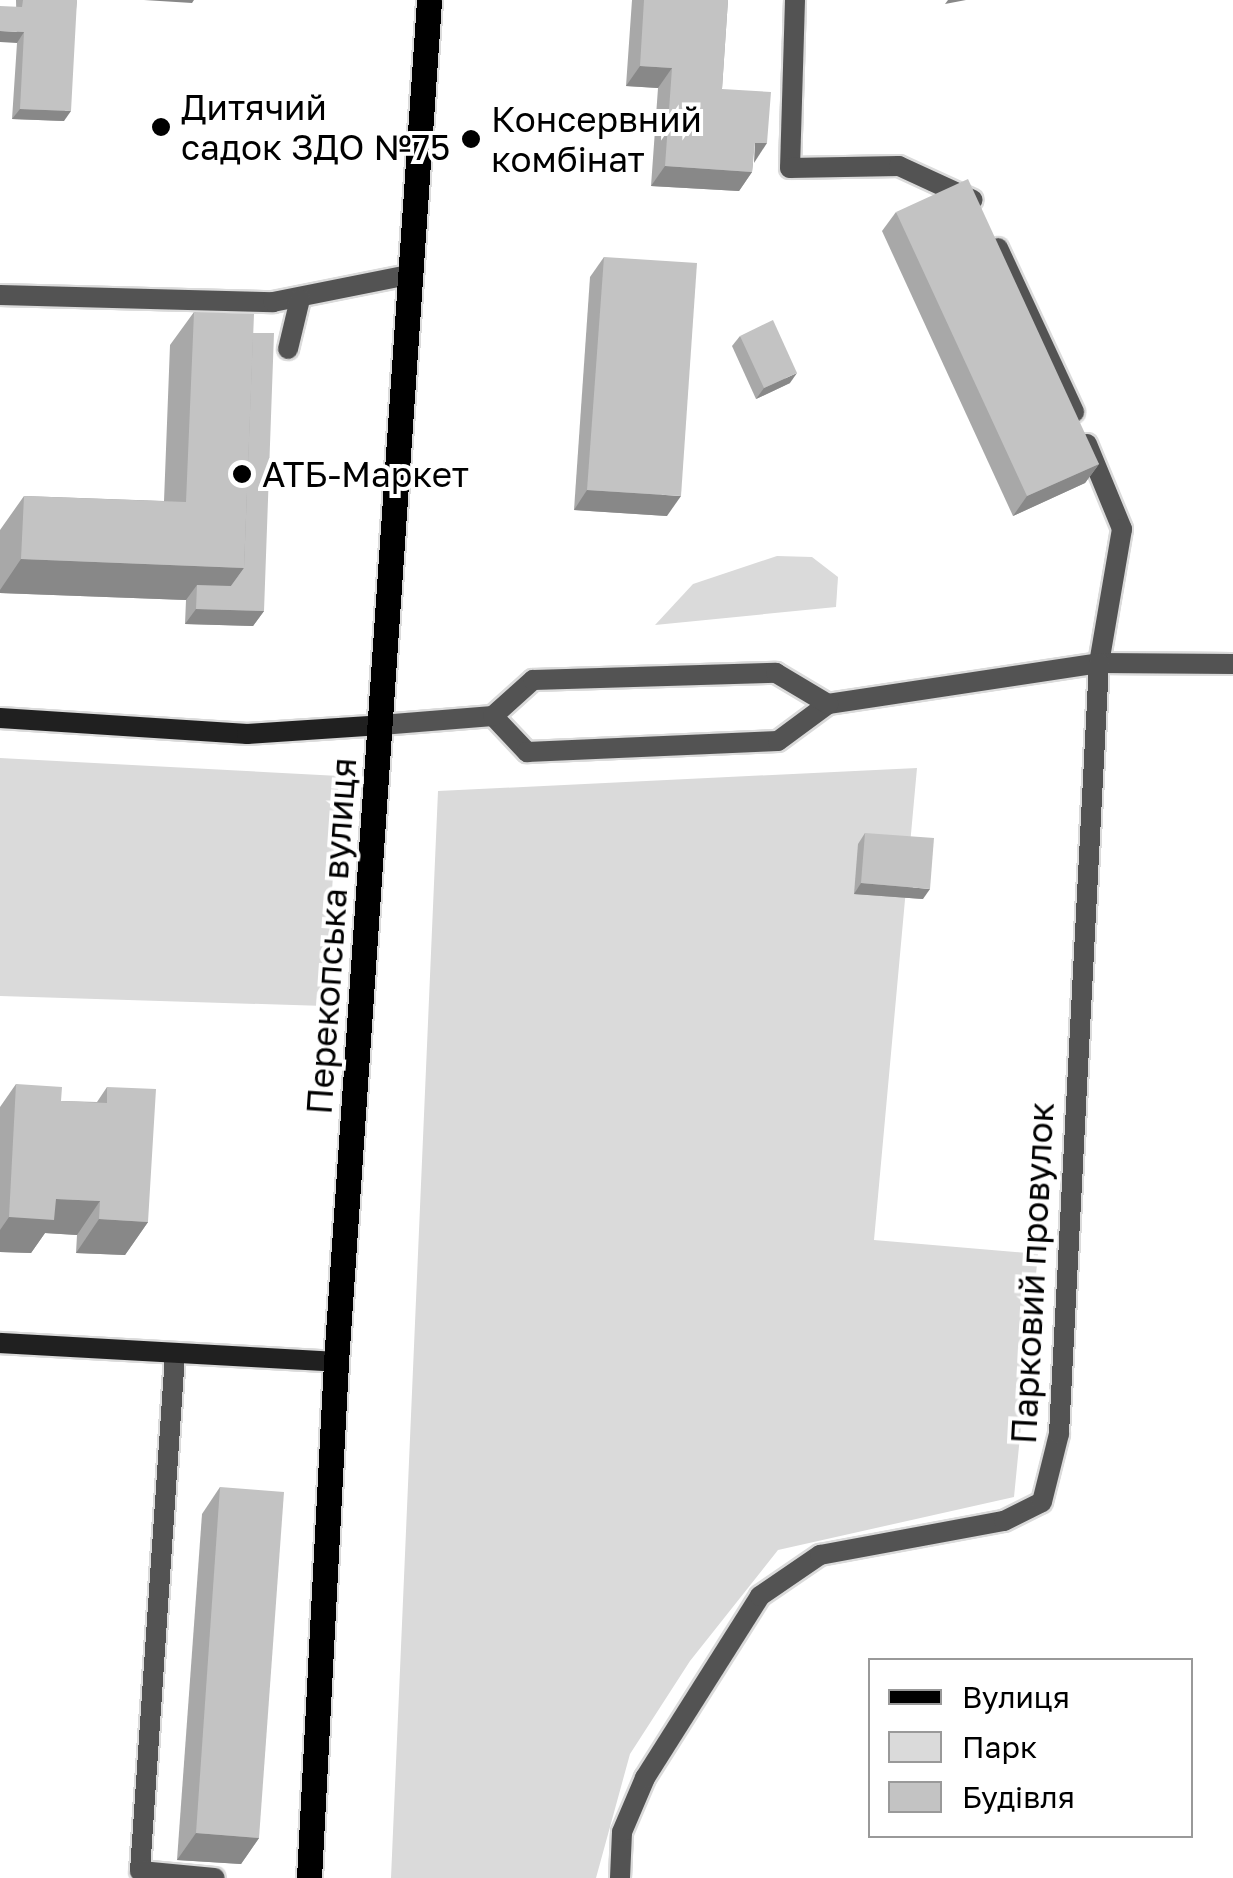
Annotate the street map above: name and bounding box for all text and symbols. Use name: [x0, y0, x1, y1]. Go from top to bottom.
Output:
place label: Дитячий садок ЗДО №75: [181, 86, 450, 168]
place label: Консервний комбінат: [491, 98, 702, 180]
marker: Дитячий садок ЗДО №75: [150, 116, 172, 138]
marker: Консервний комбінат: [460, 128, 482, 150]
place label: АТБ-Маркет: [262, 453, 469, 495]
marker: АТБ-Маркет: [231, 463, 253, 485]
street label: Перекопська вулиця: [298, 756, 364, 1116]
street label: Парковий провулок: [1002, 1101, 1062, 1445]
legend: [868, 1658, 1193, 1838]
text: Вулиця: [962, 1679, 1070, 1715]
text: Парк: [962, 1729, 1037, 1765]
text: Будівля: [962, 1779, 1075, 1815]

